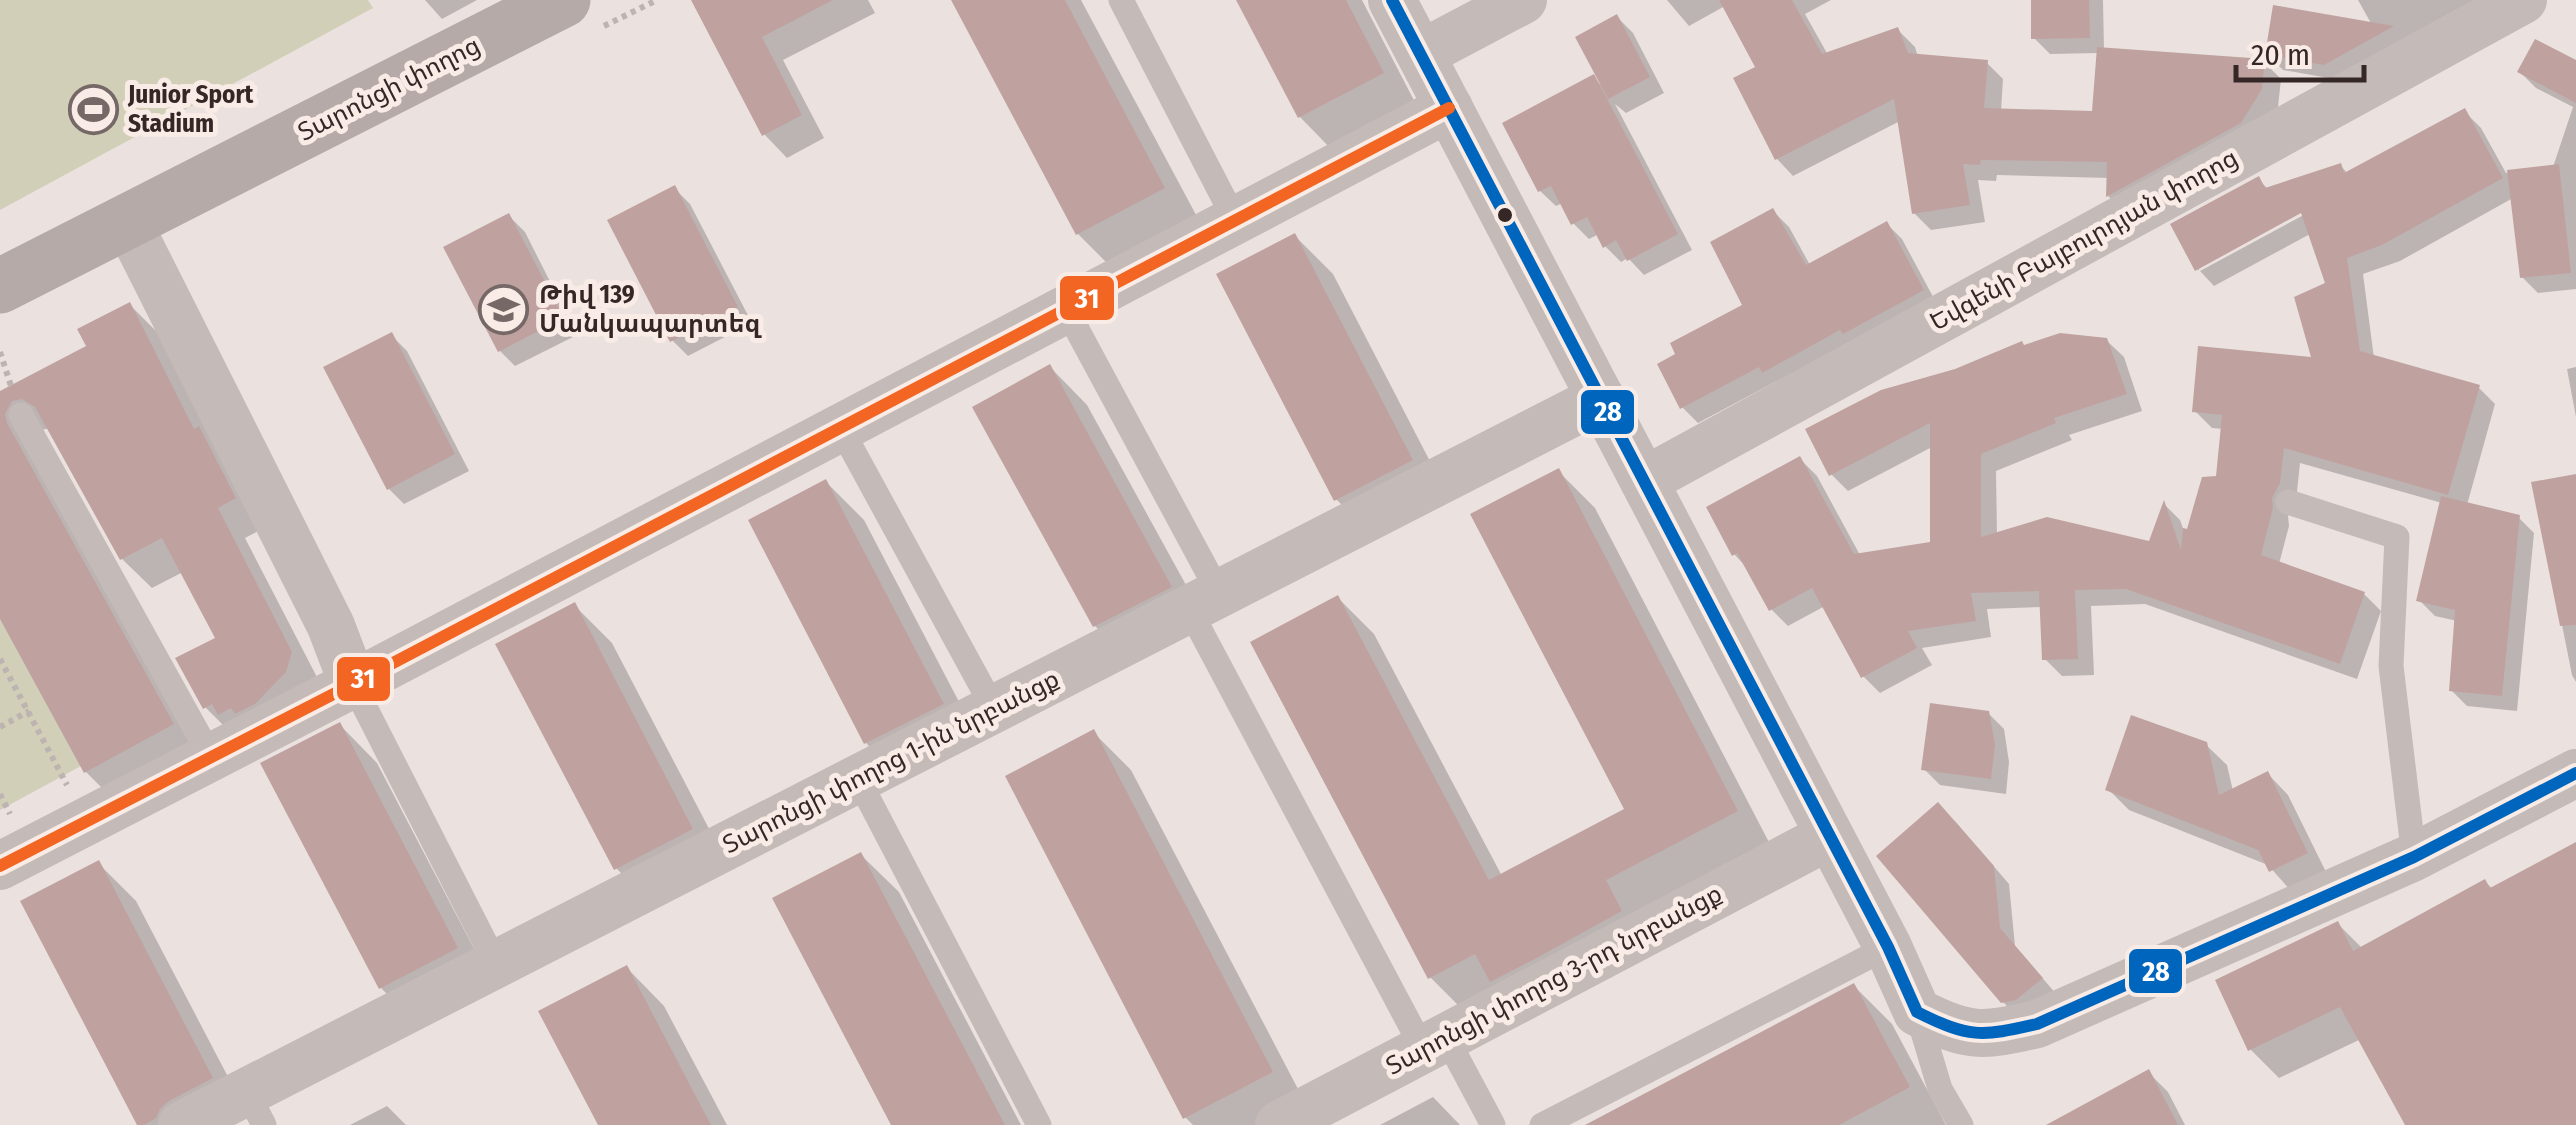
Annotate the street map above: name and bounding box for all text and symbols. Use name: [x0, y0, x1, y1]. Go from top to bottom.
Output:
scale bar: [2236, 20, 2364, 82]
street label: Տարոնցի փողոց: [293, 30, 485, 148]
text: 20 m: [2251, 37, 2310, 73]
place label: Junior Sport Stadium: [127, 80, 255, 139]
sports icon: Junior Sport Stadium: [67, 83, 119, 135]
street label: Եվգենի Բայբուրդյան փողոց: [1925, 143, 2243, 337]
unlabelled marker: [1495, 205, 1515, 225]
line badge: 31: [1058, 274, 1116, 322]
place label: Թիվ 139 Մանկապարտեզ: [539, 280, 762, 339]
text: 31: [1074, 282, 1099, 315]
school or university icon: Թիվ 139 Մանկապարտեզ: [478, 283, 530, 335]
line badge: 28: [1579, 388, 1636, 436]
text: 28: [1593, 395, 1622, 428]
line badge: 31: [335, 655, 392, 703]
text: 31: [350, 662, 375, 695]
street label: Տարոնցի փողոց 1-ին նրբանցք: [718, 664, 1064, 860]
street label: Տարոնցի փողոց 3-րդ նրբանցք: [1381, 878, 1727, 1082]
line badge: 28: [2127, 947, 2184, 995]
text: 28: [2141, 955, 2170, 988]

